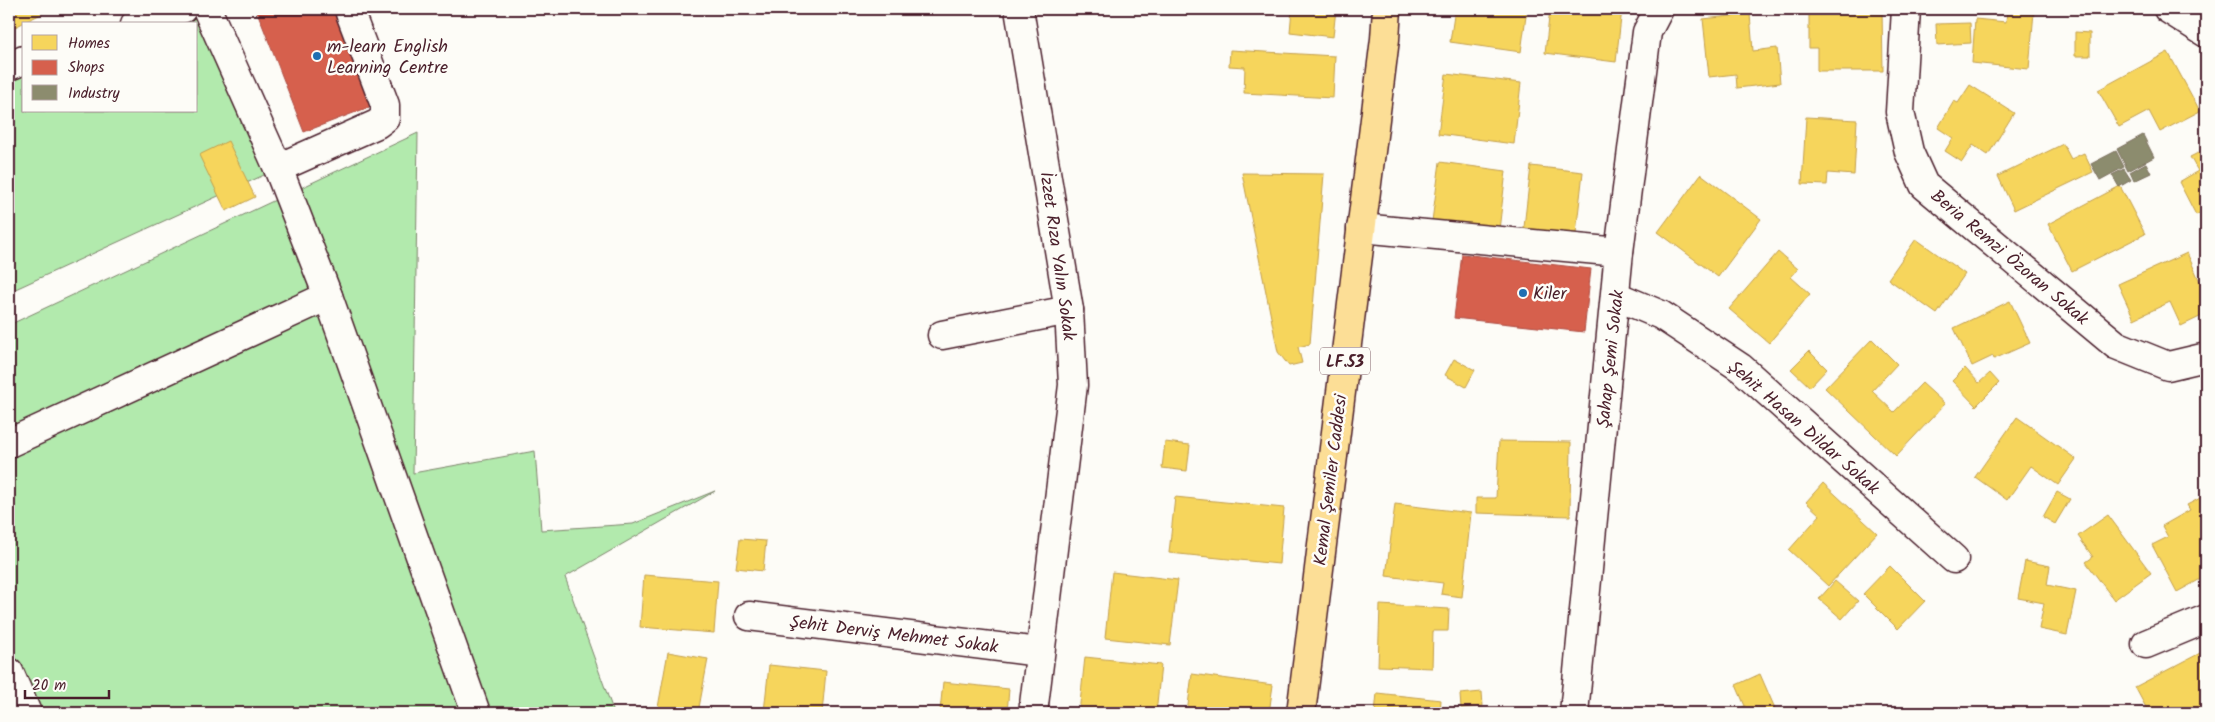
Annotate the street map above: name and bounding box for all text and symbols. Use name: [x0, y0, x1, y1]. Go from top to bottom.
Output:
legend: [22, 22, 198, 112]
text: Homes: [68, 32, 111, 56]
place label: m-learn English Learning Centre: [327, 33, 448, 83]
marker: m-learn English Learning Centre: [311, 50, 323, 62]
text: Shops: [68, 56, 105, 80]
text: Industry: [68, 82, 121, 106]
street label: İzzet Rıza Yalın Sokak: [1030, 170, 1083, 343]
street label: Beria Remzi Özoran Sokak: [1923, 183, 2095, 334]
place label: Kiler: [1533, 280, 1567, 309]
marker: Kiler: [1517, 287, 1529, 299]
street label: Şahap Şemi Sokak: [1590, 288, 1633, 430]
road number: LF.53: [1320, 348, 1370, 374]
street label: Şehit Hasan Dildar Sokak: [1721, 354, 1886, 503]
street label: Kemal Şemiler Caddesi: [1307, 392, 1356, 568]
street label: Şehit Derviş Mehmet Sokak: [788, 608, 1000, 663]
scale bar: [25, 667, 109, 699]
text: 20 m: [32, 674, 66, 698]

